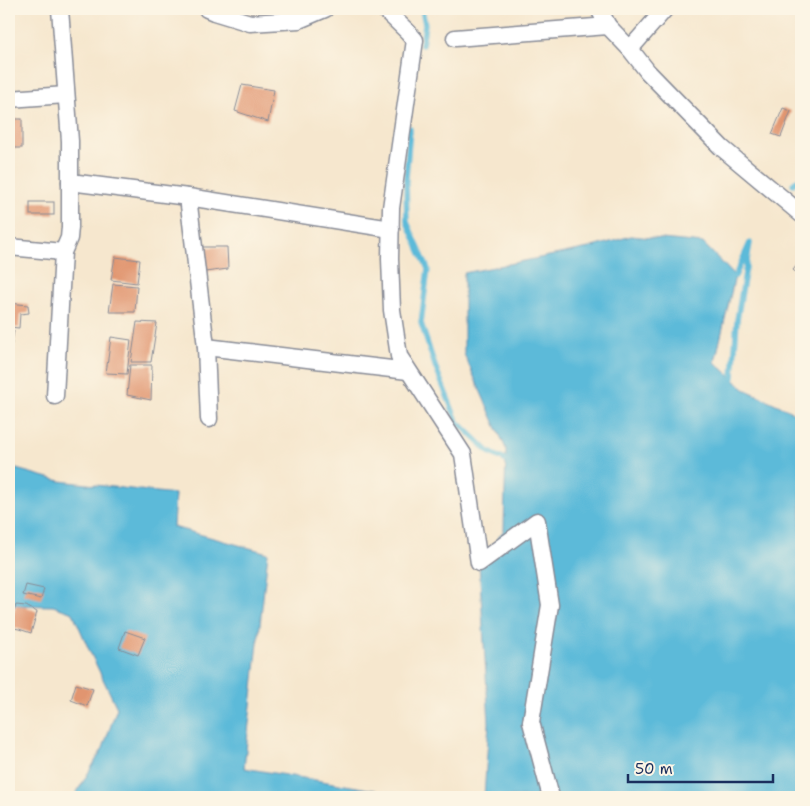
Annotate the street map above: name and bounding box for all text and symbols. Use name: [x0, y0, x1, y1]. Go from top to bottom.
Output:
scale bar: [628, 751, 772, 783]
text: 50 m: [635, 759, 673, 779]

